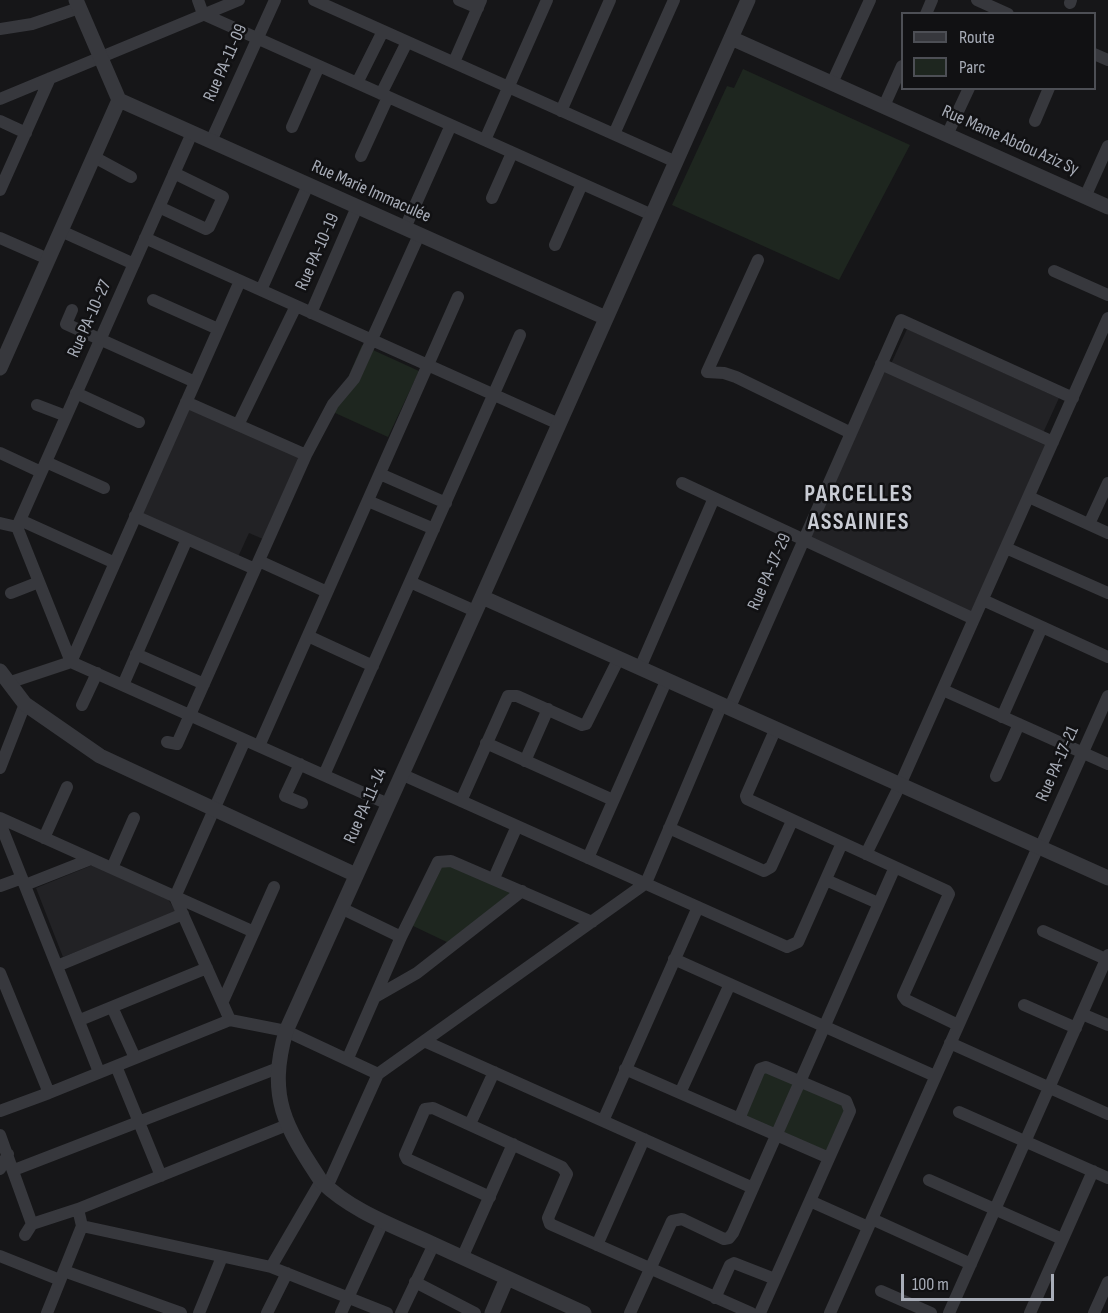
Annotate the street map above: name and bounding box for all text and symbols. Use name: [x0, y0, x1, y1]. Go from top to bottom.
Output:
legend: [901, 12, 1096, 90]
street label: Rue PA-11-09: [199, 21, 253, 105]
text: Route: [959, 27, 995, 48]
text: Parc: [959, 57, 985, 78]
street label: Rue Mame Abdou Aziz Sy: [938, 101, 1082, 181]
street label: Rue Marie Immaculée: [308, 156, 434, 228]
street label: Rue PA-10-19: [291, 210, 345, 294]
street label: Rue PA-10-27: [63, 277, 117, 361]
district label: PARCELLES ASSAINIES: [804, 481, 914, 537]
street label: Rue PA-17-29: [744, 530, 796, 614]
street label: Rue PA-17-21: [1032, 723, 1084, 805]
street label: Rue PA-11-14: [340, 765, 392, 847]
scale bar: [904, 1262, 1057, 1300]
text: 100 m: [912, 1274, 949, 1295]

